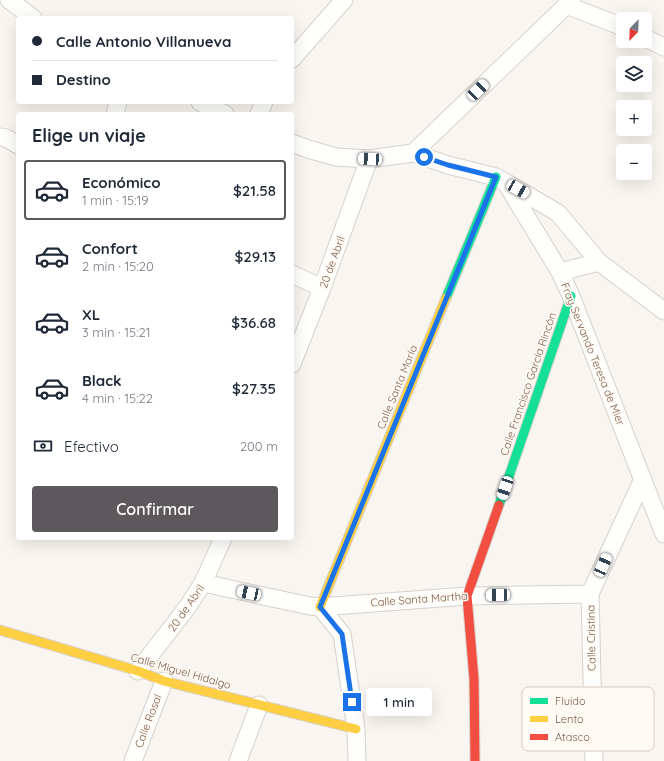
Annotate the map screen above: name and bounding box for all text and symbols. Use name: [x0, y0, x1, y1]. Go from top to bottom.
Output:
north arrow: [616, 12, 652, 48]
map controls: [616, 12, 652, 180]
text: Calle Antonio Villanueva: [56, 32, 231, 51]
button: layers: [616, 56, 652, 92]
text: Destino: [56, 70, 111, 89]
car: [465, 77, 491, 103]
button: +: [616, 100, 652, 136]
text: Elige un viaje: [32, 124, 146, 147]
button: −: [616, 144, 652, 180]
route start: [415, 148, 433, 166]
car: [358, 152, 382, 166]
icon: car: [34, 172, 70, 208]
text: Económico: [82, 173, 161, 192]
car: [505, 178, 531, 200]
text: $21.58: [233, 181, 276, 200]
text: 1 min · 15:19: [82, 192, 149, 208]
street label: 20 de Abril: [316, 234, 348, 290]
icon: car: [34, 238, 70, 274]
text: Confort: [82, 239, 138, 258]
text: $29.13: [234, 247, 276, 266]
text: 2 min · 15:20: [82, 258, 154, 274]
street label: Fray Servando Teresa de Mier: [558, 280, 628, 428]
icon: car: [34, 304, 70, 340]
text: XL: [82, 305, 100, 324]
street label: Calle Francisco García Rincón: [497, 310, 559, 458]
text: $36.68: [231, 313, 276, 332]
text: 3 min · 15:21: [82, 324, 150, 340]
street label: Calle Santa María: [374, 343, 420, 431]
icon: car: [34, 370, 70, 406]
text: Black: [82, 371, 122, 390]
text: $27.35: [232, 379, 276, 398]
text: 4 min · 15:22: [82, 390, 153, 406]
icon: cash: [32, 435, 54, 457]
text: Efectivo: [64, 437, 119, 456]
text: 200 m: [240, 438, 278, 454]
car: [495, 475, 515, 501]
button: Confirmar: [32, 486, 278, 532]
car: [593, 552, 613, 578]
street label: 20 de Abril: [165, 582, 207, 634]
car: [236, 585, 262, 601]
street label: Calle Santa Martha: [370, 589, 468, 609]
car: [486, 589, 510, 601]
street label: Calle Cristina: [583, 605, 599, 671]
street label: Calle Miguel Hidalgo: [129, 650, 233, 692]
legend: [522, 687, 654, 751]
callout: 1 min: [366, 688, 432, 716]
street label: Calle Rosal: [131, 692, 165, 750]
route end: [343, 693, 361, 711]
text: 1 min: [383, 694, 415, 710]
text: Fluido: [555, 694, 586, 708]
text: Lento: [555, 712, 584, 726]
text: Atasco: [555, 730, 590, 744]

